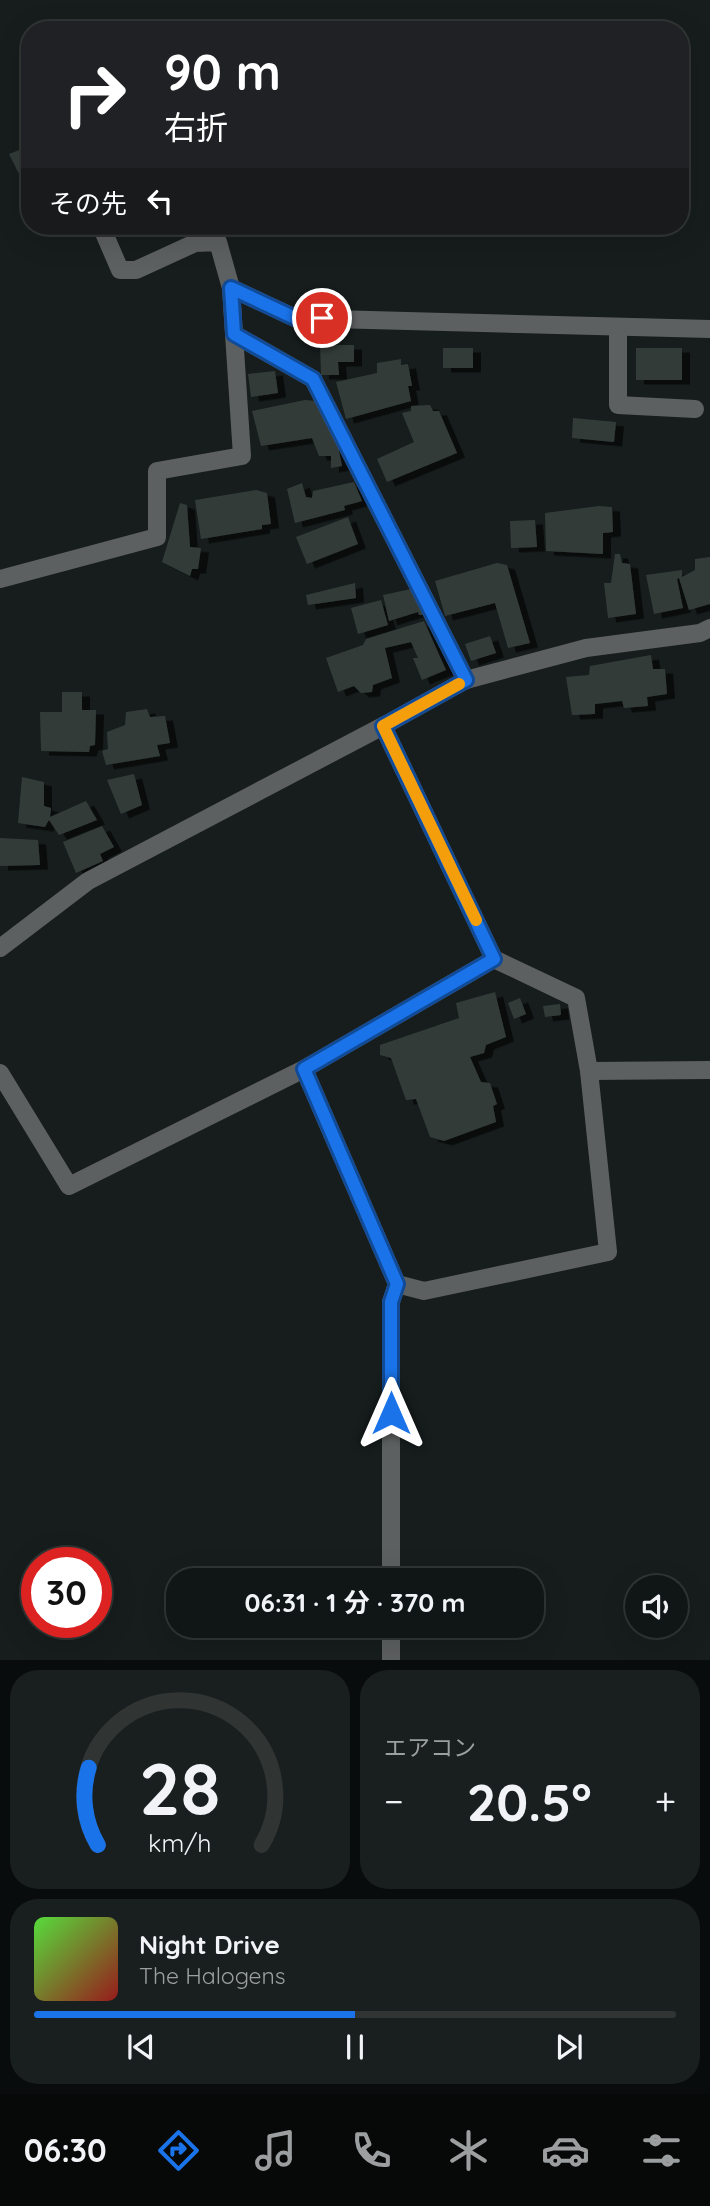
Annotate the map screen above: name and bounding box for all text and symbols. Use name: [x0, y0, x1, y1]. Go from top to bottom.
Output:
text: 90 m: [164, 41, 281, 102]
icon: right: [49, 49, 140, 140]
text: 右折: [164, 107, 228, 147]
icon: left: [141, 182, 179, 220]
text: その先: [49, 187, 127, 220]
pin: [292, 288, 352, 348]
icon: arrive: [303, 299, 341, 337]
position arrow: [354, 1376, 428, 1450]
speed limit sign: 30: [21, 1547, 112, 1638]
map controls: [625, 1575, 688, 1638]
button: sound: [625, 1575, 688, 1638]
text: 06:31 · 1 分 · 370 m: [244, 1586, 466, 1619]
text: エアコン: [384, 1733, 476, 1762]
text: 28: [139, 1743, 221, 1834]
text: 20.5°: [467, 1769, 592, 1834]
text: −: [384, 1777, 404, 1825]
text: +: [655, 1777, 676, 1825]
text: km/h: [148, 1827, 212, 1858]
text: Night Drive: [139, 1928, 280, 1961]
text: The Halogens: [139, 1961, 286, 1990]
icon: previous: [122, 2028, 160, 2066]
icon: pause: [336, 2028, 374, 2066]
icon: next: [550, 2028, 588, 2066]
icon: directions: [154, 2126, 203, 2175]
icon: music: [251, 2126, 300, 2175]
icon: phone: [347, 2126, 396, 2175]
icon: climate: [444, 2126, 493, 2175]
icon: car: [541, 2126, 590, 2175]
icon: filters: [637, 2126, 686, 2175]
text: 06:30: [24, 2130, 107, 2170]

